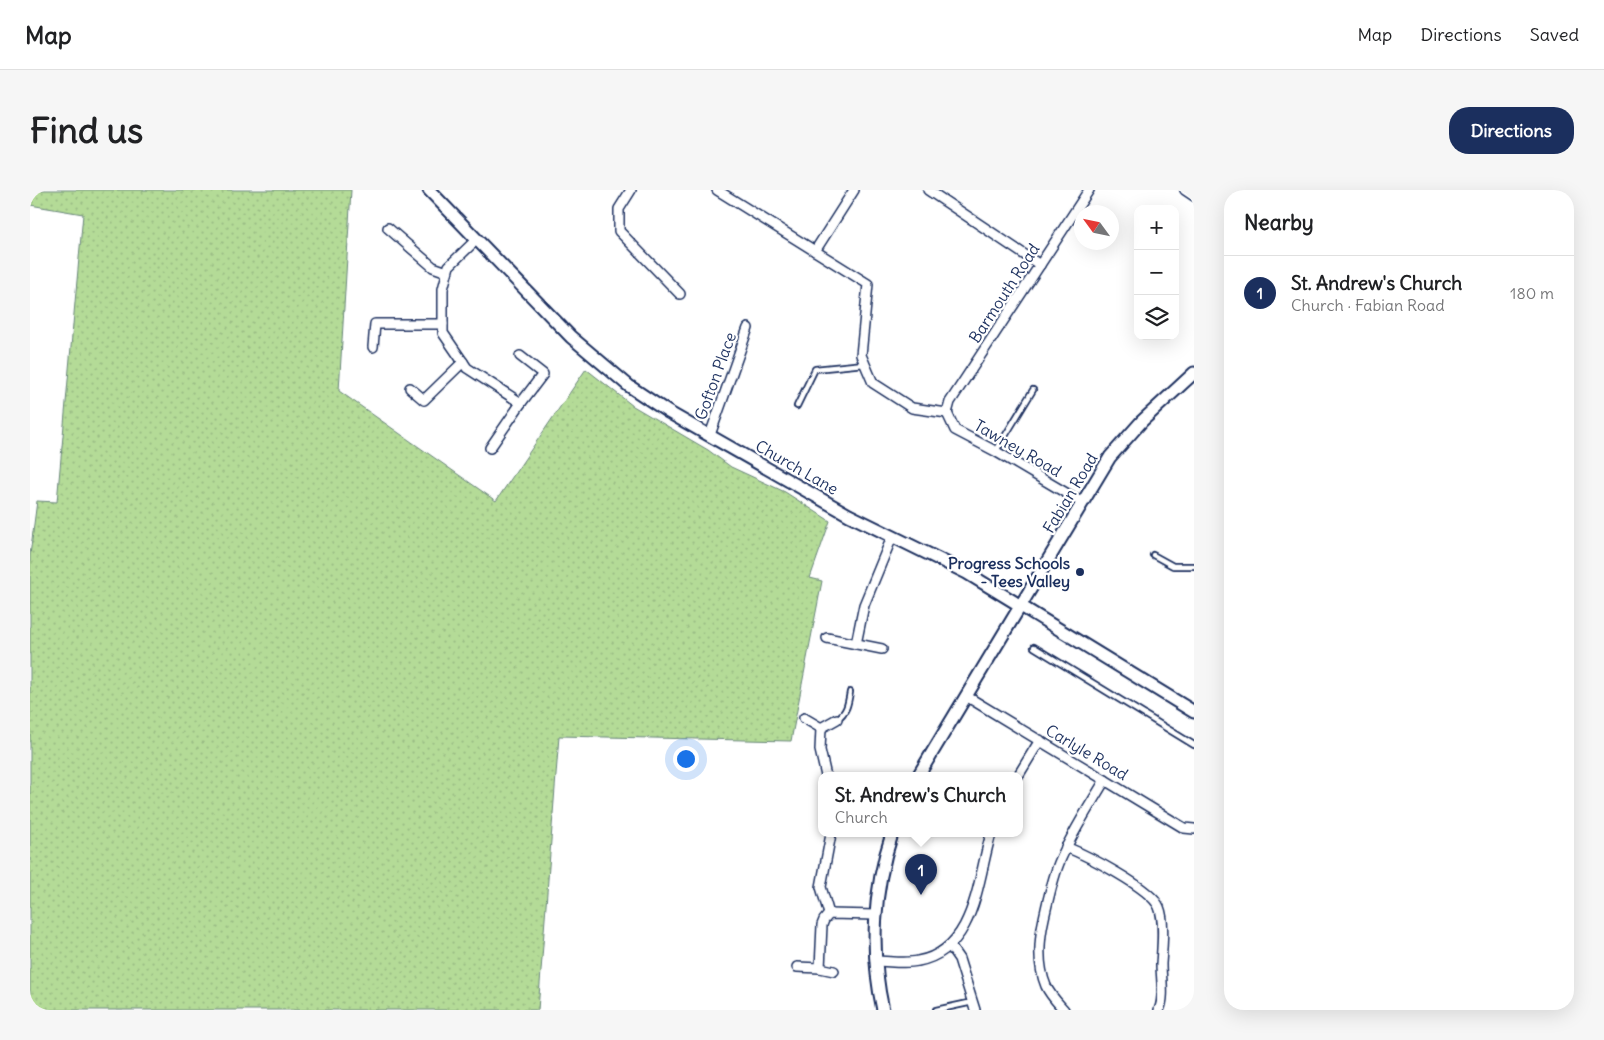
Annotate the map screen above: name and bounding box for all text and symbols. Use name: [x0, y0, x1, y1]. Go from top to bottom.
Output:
text: Map: [25, 20, 72, 50]
text: Map: [1357, 23, 1392, 46]
text: Directions: [1420, 23, 1502, 46]
text: Saved: [1530, 23, 1579, 46]
button: Directions: [1449, 107, 1574, 154]
text: Find us: [30, 108, 143, 152]
north arrow: [1074, 205, 1119, 250]
map controls: [1134, 205, 1179, 340]
button: +: [1134, 205, 1179, 250]
text: Nearby: [1244, 209, 1314, 236]
street label: Barmouth Road: [964, 240, 1044, 346]
button: −: [1134, 250, 1179, 295]
text: St. Andrew's Church: [1291, 271, 1462, 295]
text: 1: [1257, 283, 1263, 303]
text: 180 m: [1510, 283, 1554, 303]
button: layers: [1134, 295, 1179, 340]
text: Church · Fabian Road: [1291, 295, 1445, 315]
street label: Gofton Place: [690, 329, 740, 423]
street label: Tawney Road: [971, 415, 1065, 481]
street label: Church Lane: [752, 435, 842, 499]
street label: Fabian Road: [1038, 449, 1102, 537]
place label: Progress Schools - Tees Valley: [948, 553, 1070, 592]
marker: Progress Schools - Tees Valley: [1074, 566, 1086, 578]
street label: Carlyle Road: [1042, 720, 1132, 784]
your location: [673, 746, 699, 772]
popup: [818, 772, 1023, 837]
text: St. Andrew's Church: [835, 783, 1006, 807]
text: Church: [835, 807, 888, 827]
pin: 1: [905, 854, 937, 895]

